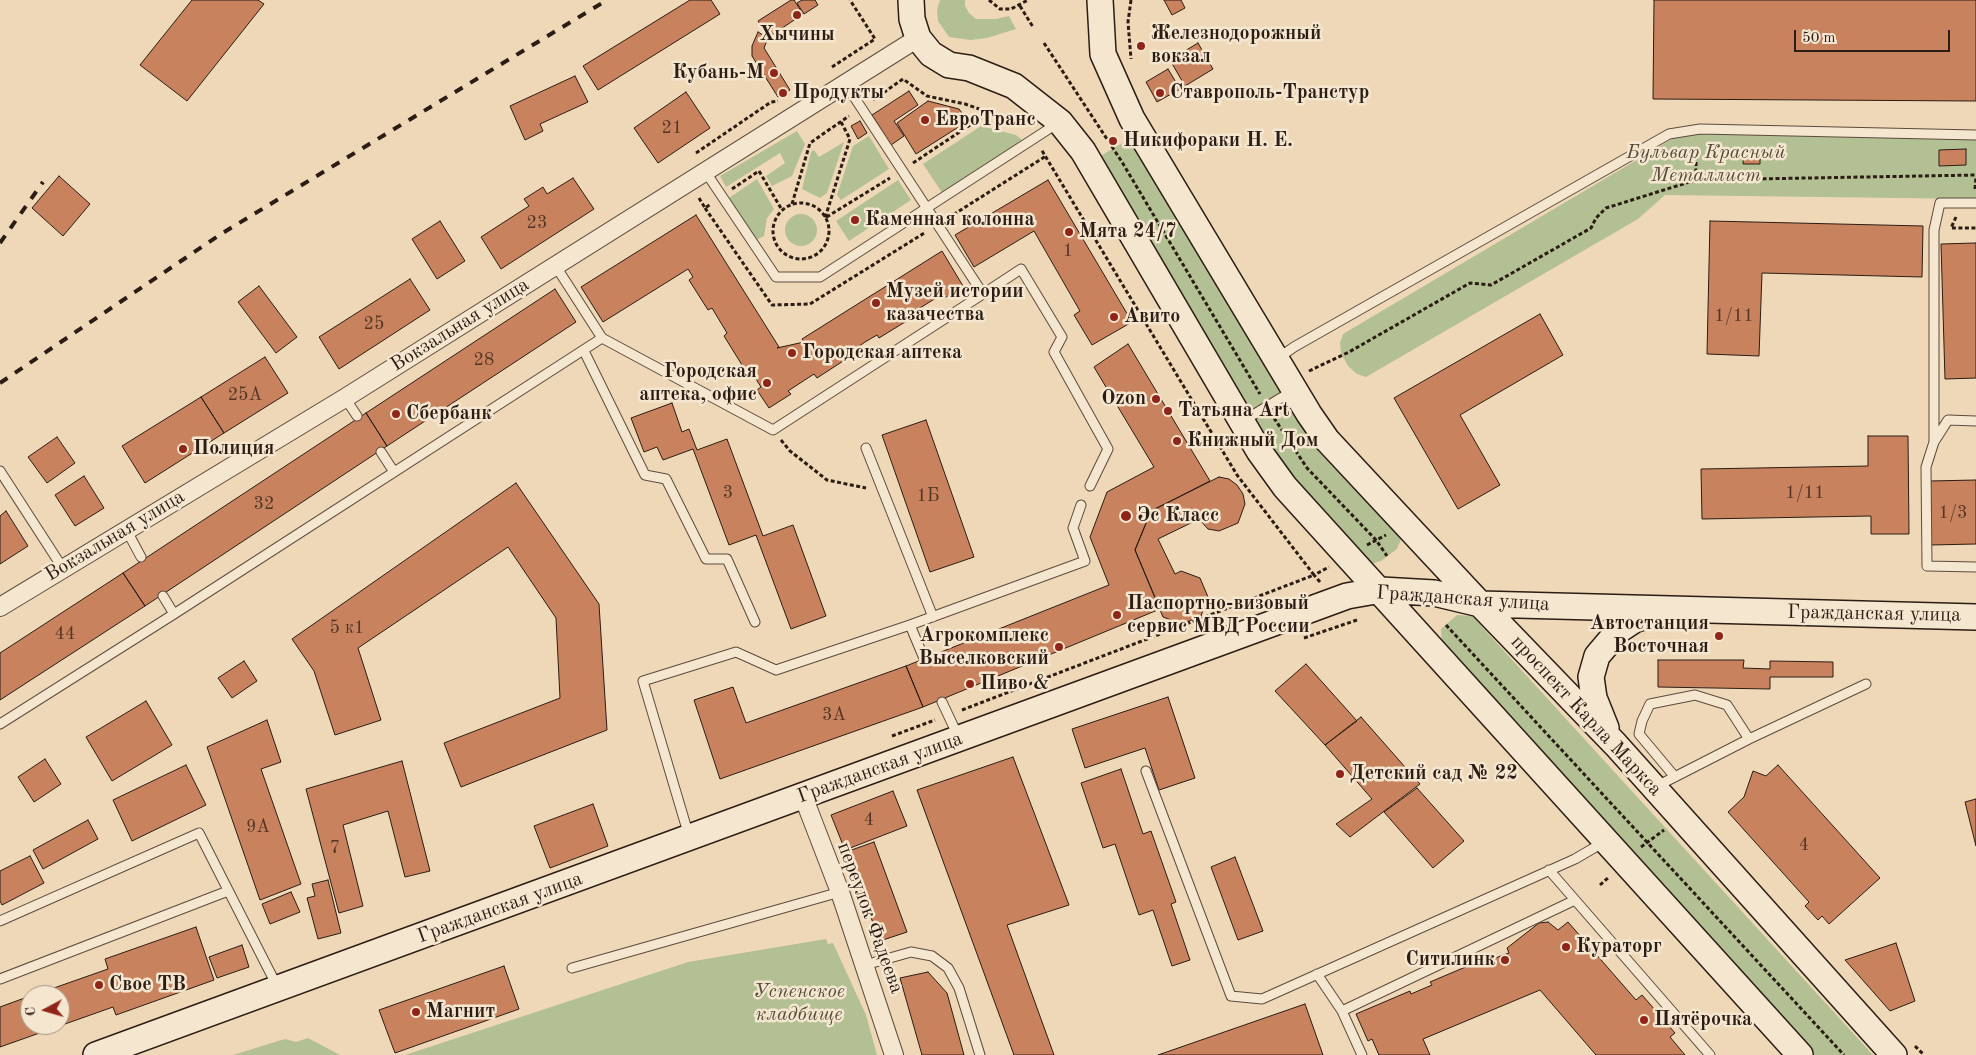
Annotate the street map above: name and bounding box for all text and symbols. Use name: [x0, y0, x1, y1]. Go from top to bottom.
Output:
marker: Хычины: [791, 9, 803, 21]
scale bar: [1796, 20, 1952, 52]
place label: Железнодорожный вокзал: [1151, 22, 1321, 69]
place label: Хычины: [759, 23, 835, 47]
text: 50 m: [1802, 31, 1836, 46]
marker: Железнодорожный вокзал: [1135, 40, 1147, 52]
place label: Кубань-М: [672, 61, 764, 85]
marker: Кубань-М: [768, 67, 780, 79]
place label: Продукты: [793, 81, 884, 105]
place label: Ставрополь-Транстур: [1170, 81, 1369, 105]
marker: Продукты: [777, 87, 789, 99]
marker: Ставрополь-Транстур: [1154, 87, 1166, 99]
place label: ЕвроТранс: [935, 108, 1036, 132]
marker: ЕвроТранс: [919, 114, 931, 126]
house number: 21: [662, 117, 682, 139]
place label: Никифораки Н. Е.: [1123, 129, 1293, 153]
marker: Никифораки Н. Е.: [1107, 135, 1119, 147]
park label: Бульвар Красный Металлист: [1627, 141, 1785, 188]
place label: Каменная колонна: [865, 208, 1035, 232]
house number: 23: [527, 212, 547, 234]
marker: Каменная колонна: [849, 214, 861, 226]
place label: Мята 24/7: [1079, 220, 1177, 244]
marker: Мята 24/7: [1063, 226, 1075, 238]
house number: 1: [1063, 240, 1073, 262]
street label: Вокзальная улица: [386, 273, 534, 377]
place label: Музей истории казачества: [886, 280, 1024, 327]
marker: Музей истории казачества: [870, 297, 882, 309]
place label: Авито: [1124, 305, 1180, 329]
house number: 1/11: [1714, 305, 1754, 327]
marker: Авито: [1108, 311, 1120, 323]
house number: 25: [364, 313, 384, 335]
place label: Городская аптека: [802, 341, 962, 365]
marker: Городская аптека: [786, 347, 798, 359]
house number: 28: [474, 349, 494, 371]
place label: Городская аптека, офис: [639, 360, 757, 407]
marker: Городская аптека, офис: [761, 377, 773, 389]
house number: 25А: [228, 384, 262, 406]
place label: Ozon: [1101, 387, 1146, 411]
marker: Ozon: [1150, 393, 1162, 405]
place label: Татьяна Art: [1178, 399, 1290, 423]
place label: Сбербанк: [406, 402, 492, 426]
marker: Татьяна Art: [1162, 405, 1174, 417]
marker: Сбербанк: [390, 408, 402, 420]
place label: Книжный Дом: [1187, 429, 1319, 453]
marker: Книжный Дом: [1171, 435, 1183, 447]
place label: Полиция: [193, 437, 274, 461]
marker: Полиция: [177, 443, 189, 455]
house number: 3: [723, 482, 733, 504]
house number: 1/11: [1785, 482, 1825, 504]
street label: Вокзальная улица: [41, 485, 189, 587]
house number: 1Б: [916, 485, 940, 507]
house number: 32: [254, 493, 274, 515]
house number: 1/3: [1939, 502, 1967, 524]
place label: Эс Класс: [1137, 504, 1219, 528]
marker: Эс Класс: [1119, 509, 1133, 523]
street label: Гражданская улица: [1375, 581, 1551, 617]
place label: Паспортно-визовый сервис МВД России: [1127, 592, 1310, 639]
street label: Гражданская улица: [1787, 600, 1961, 628]
marker: Паспортно-визовый сервис МВД России: [1111, 609, 1123, 621]
place label: Автостанция Восточная: [1590, 612, 1709, 659]
house number: 5 к1: [330, 617, 364, 639]
house number: 44: [55, 623, 75, 645]
place label: Агрокомплекс Выселковский: [919, 624, 1049, 671]
marker: Автостанция Восточная: [1713, 630, 1725, 642]
street label: проспект Карла Маркса: [1505, 631, 1667, 801]
marker: Агрокомплекс Выселковский: [1053, 641, 1065, 653]
place label: Пиво &: [980, 672, 1049, 696]
marker: Пиво &: [964, 678, 976, 690]
house number: 3А: [822, 704, 846, 726]
street label: Гражданская улица: [794, 727, 966, 809]
place label: Детский сад № 22: [1350, 762, 1518, 786]
marker: Детский сад № 22: [1334, 768, 1346, 780]
house number: 4: [864, 809, 874, 831]
house number: 9А: [246, 816, 270, 838]
house number: 4: [1799, 834, 1809, 856]
house number: 7: [330, 837, 340, 859]
street label: переулок Фадеева: [831, 839, 909, 997]
street label: Гражданская улица: [414, 867, 586, 949]
place label: Кураторг: [1576, 935, 1662, 959]
marker: Кураторг: [1560, 941, 1572, 953]
place label: Ситилинк: [1406, 948, 1495, 972]
marker: Ситилинк: [1499, 954, 1511, 966]
place label: Свое ТВ: [109, 973, 186, 997]
marker: Свое ТВ: [93, 979, 105, 991]
park label: Успенское кладбище: [753, 980, 845, 1027]
north arrow: [20, 985, 70, 1035]
place label: Магнит: [426, 1000, 495, 1024]
text: С: [24, 1006, 39, 1017]
marker: Магнит: [410, 1006, 422, 1018]
place label: Пятёрочка: [1654, 1008, 1752, 1032]
marker: Пятёрочка: [1638, 1014, 1650, 1026]

